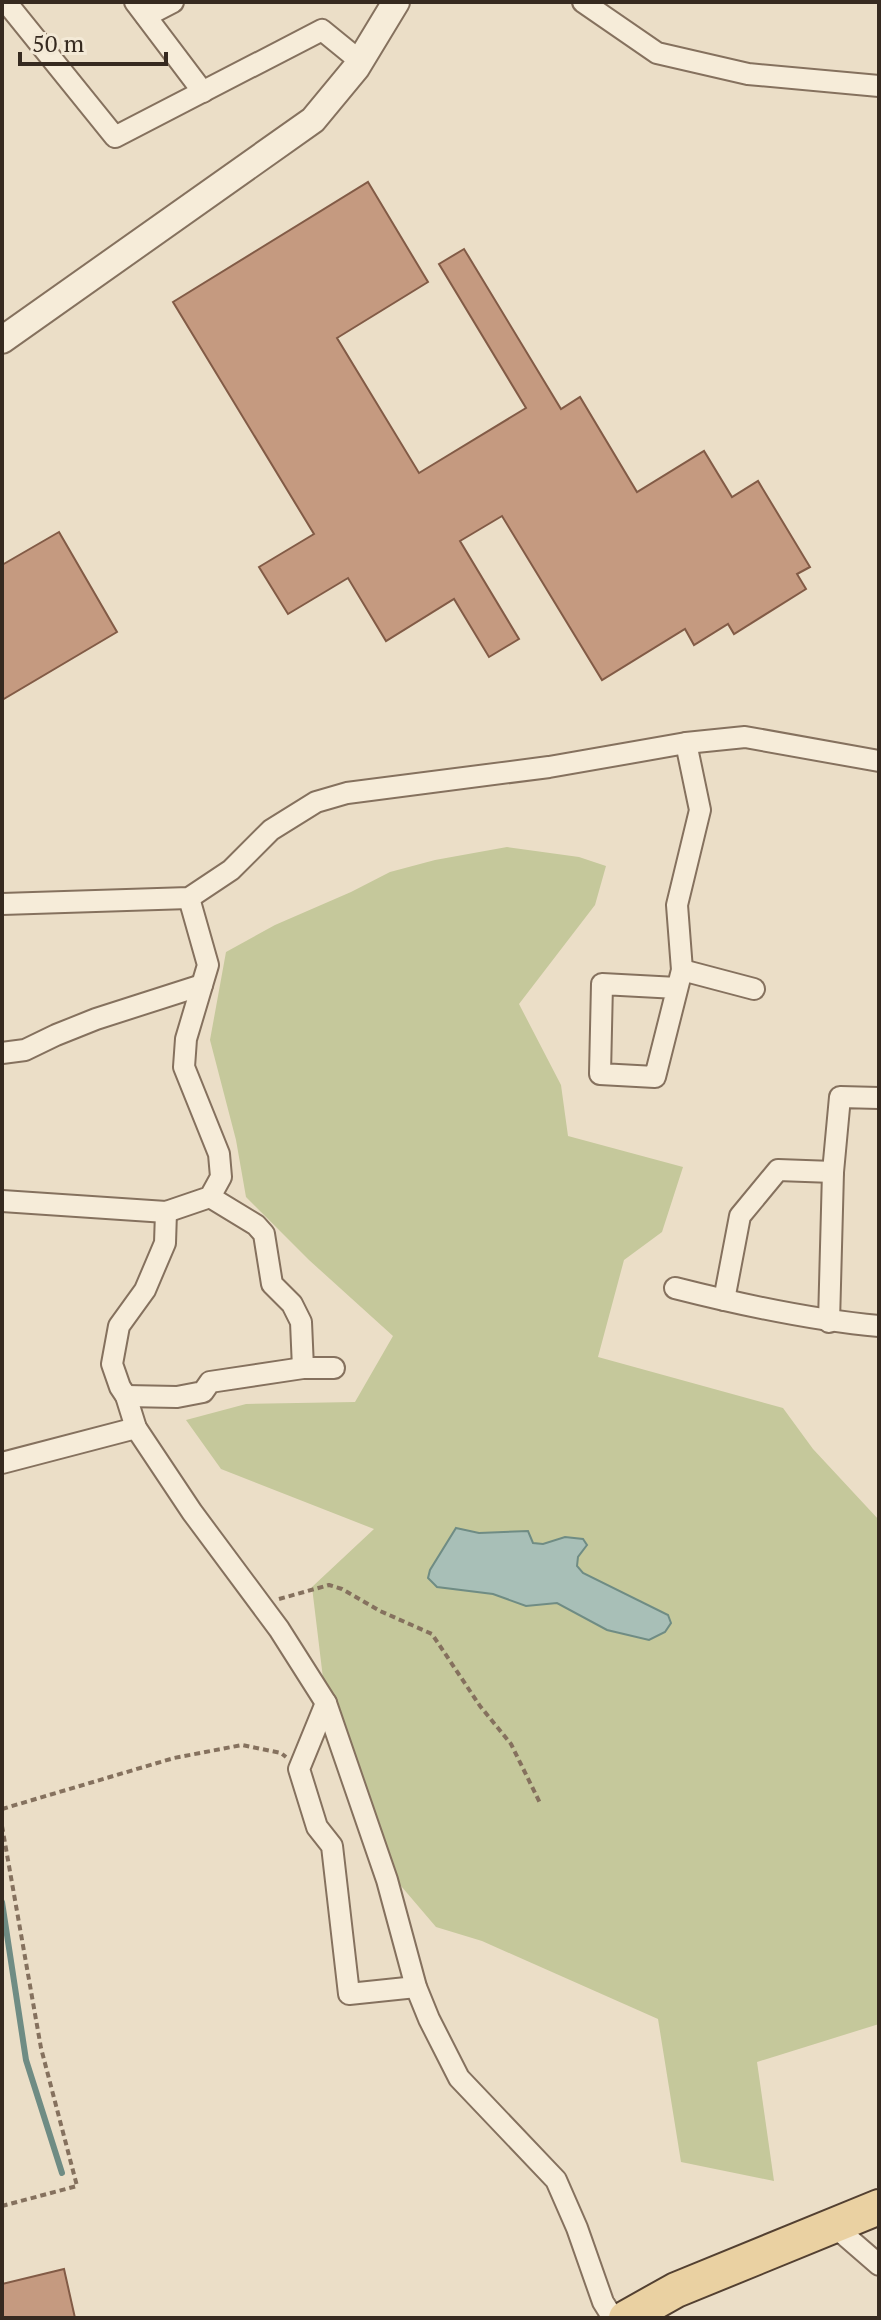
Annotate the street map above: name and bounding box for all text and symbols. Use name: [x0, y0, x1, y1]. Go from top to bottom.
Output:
scale bar: [20, 16, 166, 66]
text: 50 m: [32, 27, 84, 59]

